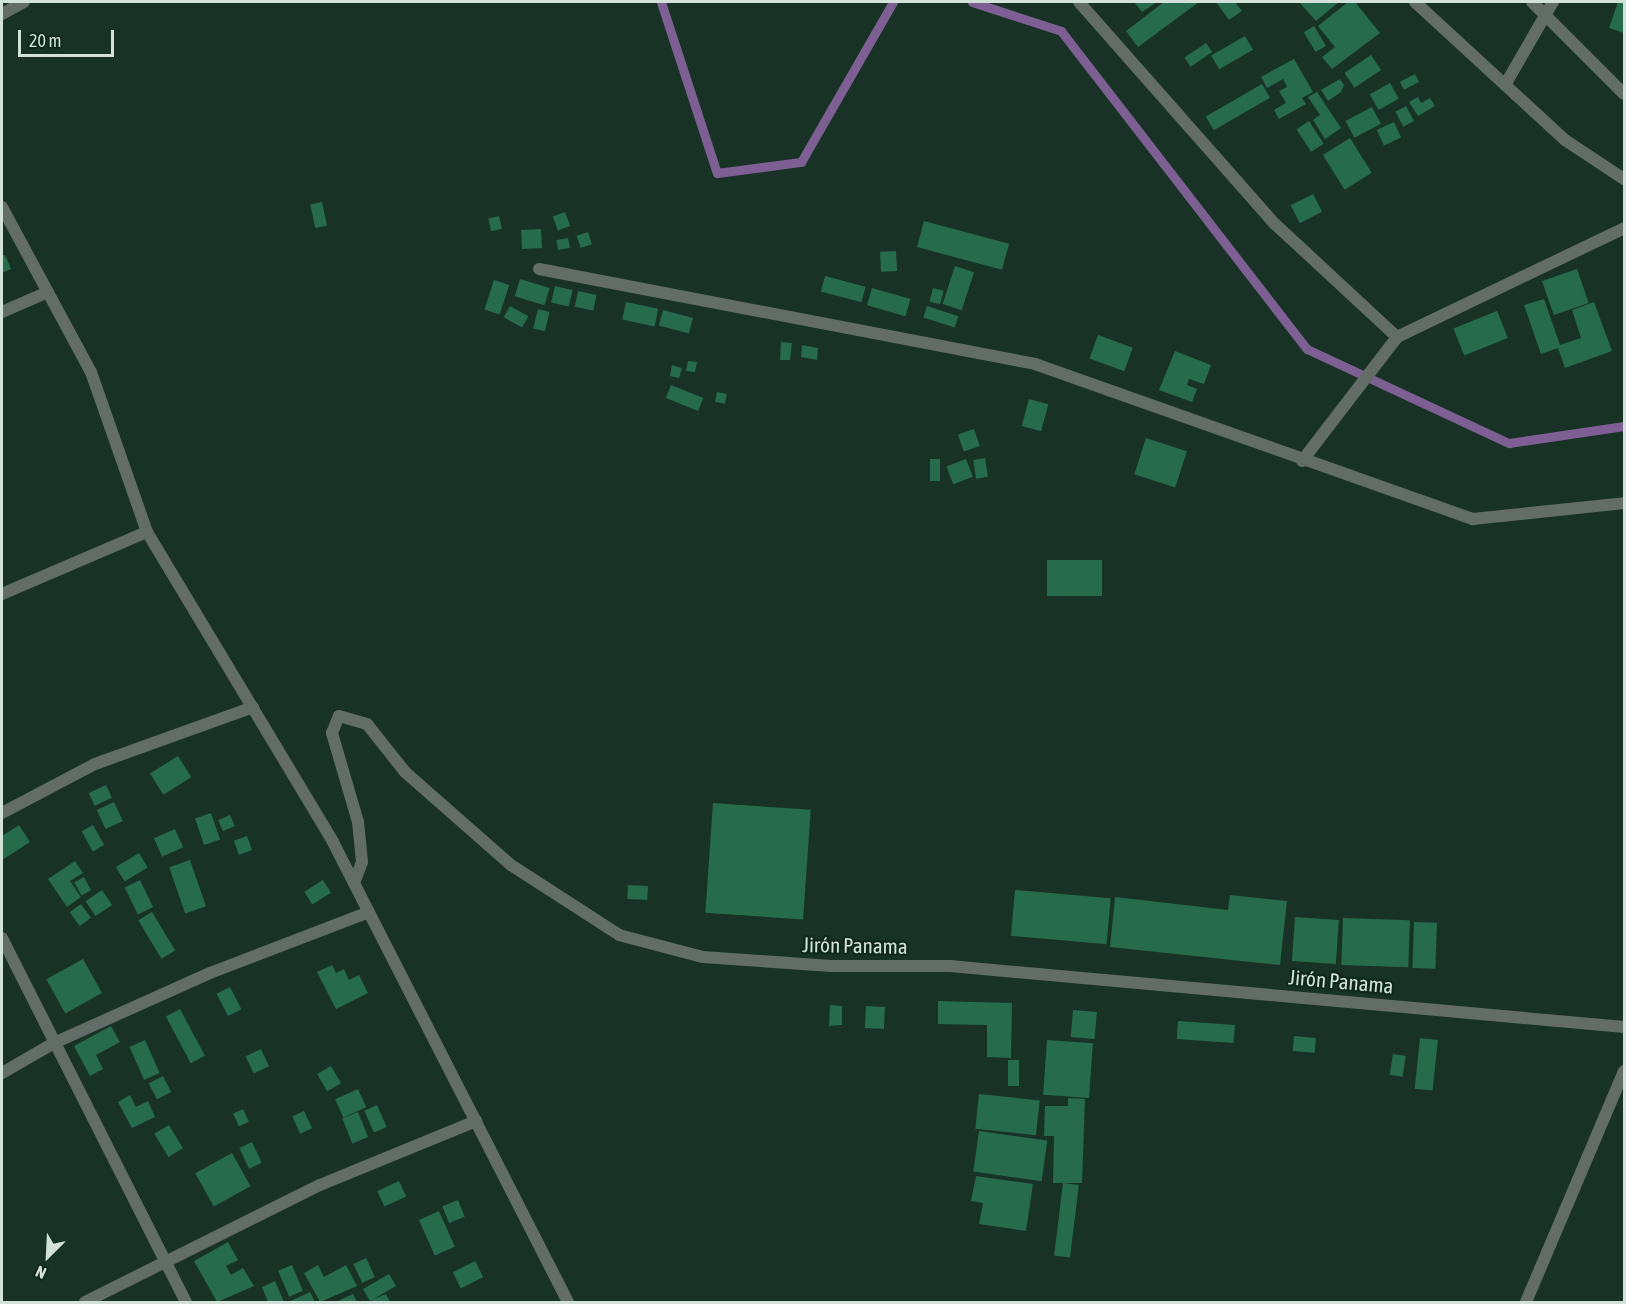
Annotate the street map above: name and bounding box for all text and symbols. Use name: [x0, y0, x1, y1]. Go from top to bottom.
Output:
scale bar: [21, 18, 117, 56]
text: 20 m: [29, 30, 61, 51]
street label: Jirón Panama: [802, 931, 908, 959]
street label: Jirón Panama: [1288, 964, 1394, 998]
north arrow: [18, 1226, 78, 1286]
text: N: [33, 1262, 49, 1283]

